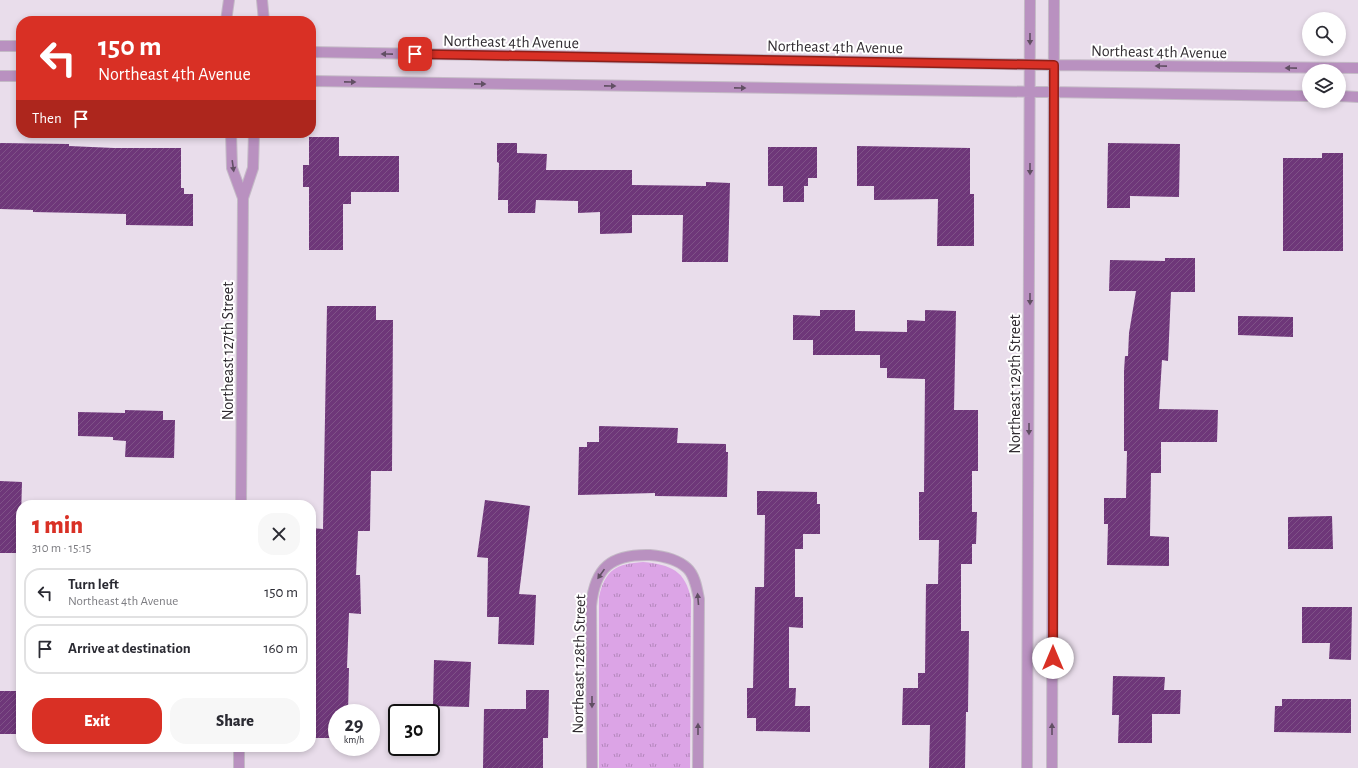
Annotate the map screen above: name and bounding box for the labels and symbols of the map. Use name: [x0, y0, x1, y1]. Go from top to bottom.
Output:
street label: Northeast 4th Avenue: [443, 33, 579, 51]
one-way arrow: [1027, 33, 1033, 46]
pin: [398, 37, 432, 71]
street label: Northeast 4th Avenue: [767, 38, 903, 56]
street label: Northeast 4th Avenue: [1091, 43, 1227, 61]
one-way arrow: [381, 50, 393, 57]
one-way arrow: [1154, 63, 1167, 69]
one-way arrow: [1284, 65, 1297, 71]
one-way arrow: [344, 79, 357, 85]
one-way arrow: [474, 81, 487, 87]
one-way arrow: [604, 83, 617, 89]
one-way arrow: [734, 85, 747, 91]
one-way arrow: [230, 160, 236, 172]
one-way arrow: [1027, 163, 1033, 176]
street label: Northeast 127th Street: [220, 282, 236, 420]
one-way arrow: [1026, 293, 1033, 305]
street label: Northeast 129th Street: [1007, 314, 1023, 454]
one-way arrow: [1026, 423, 1032, 436]
one-way arrow: [597, 569, 605, 579]
one-way arrow: [695, 593, 702, 605]
street label: Northeast 128th Street: [570, 594, 588, 734]
position arrow: [1032, 637, 1074, 679]
one-way arrow: [589, 696, 595, 709]
speed limit sign: 30: [388, 704, 440, 756]
one-way arrow: [695, 722, 701, 735]
one-way arrow: [1049, 722, 1055, 735]

